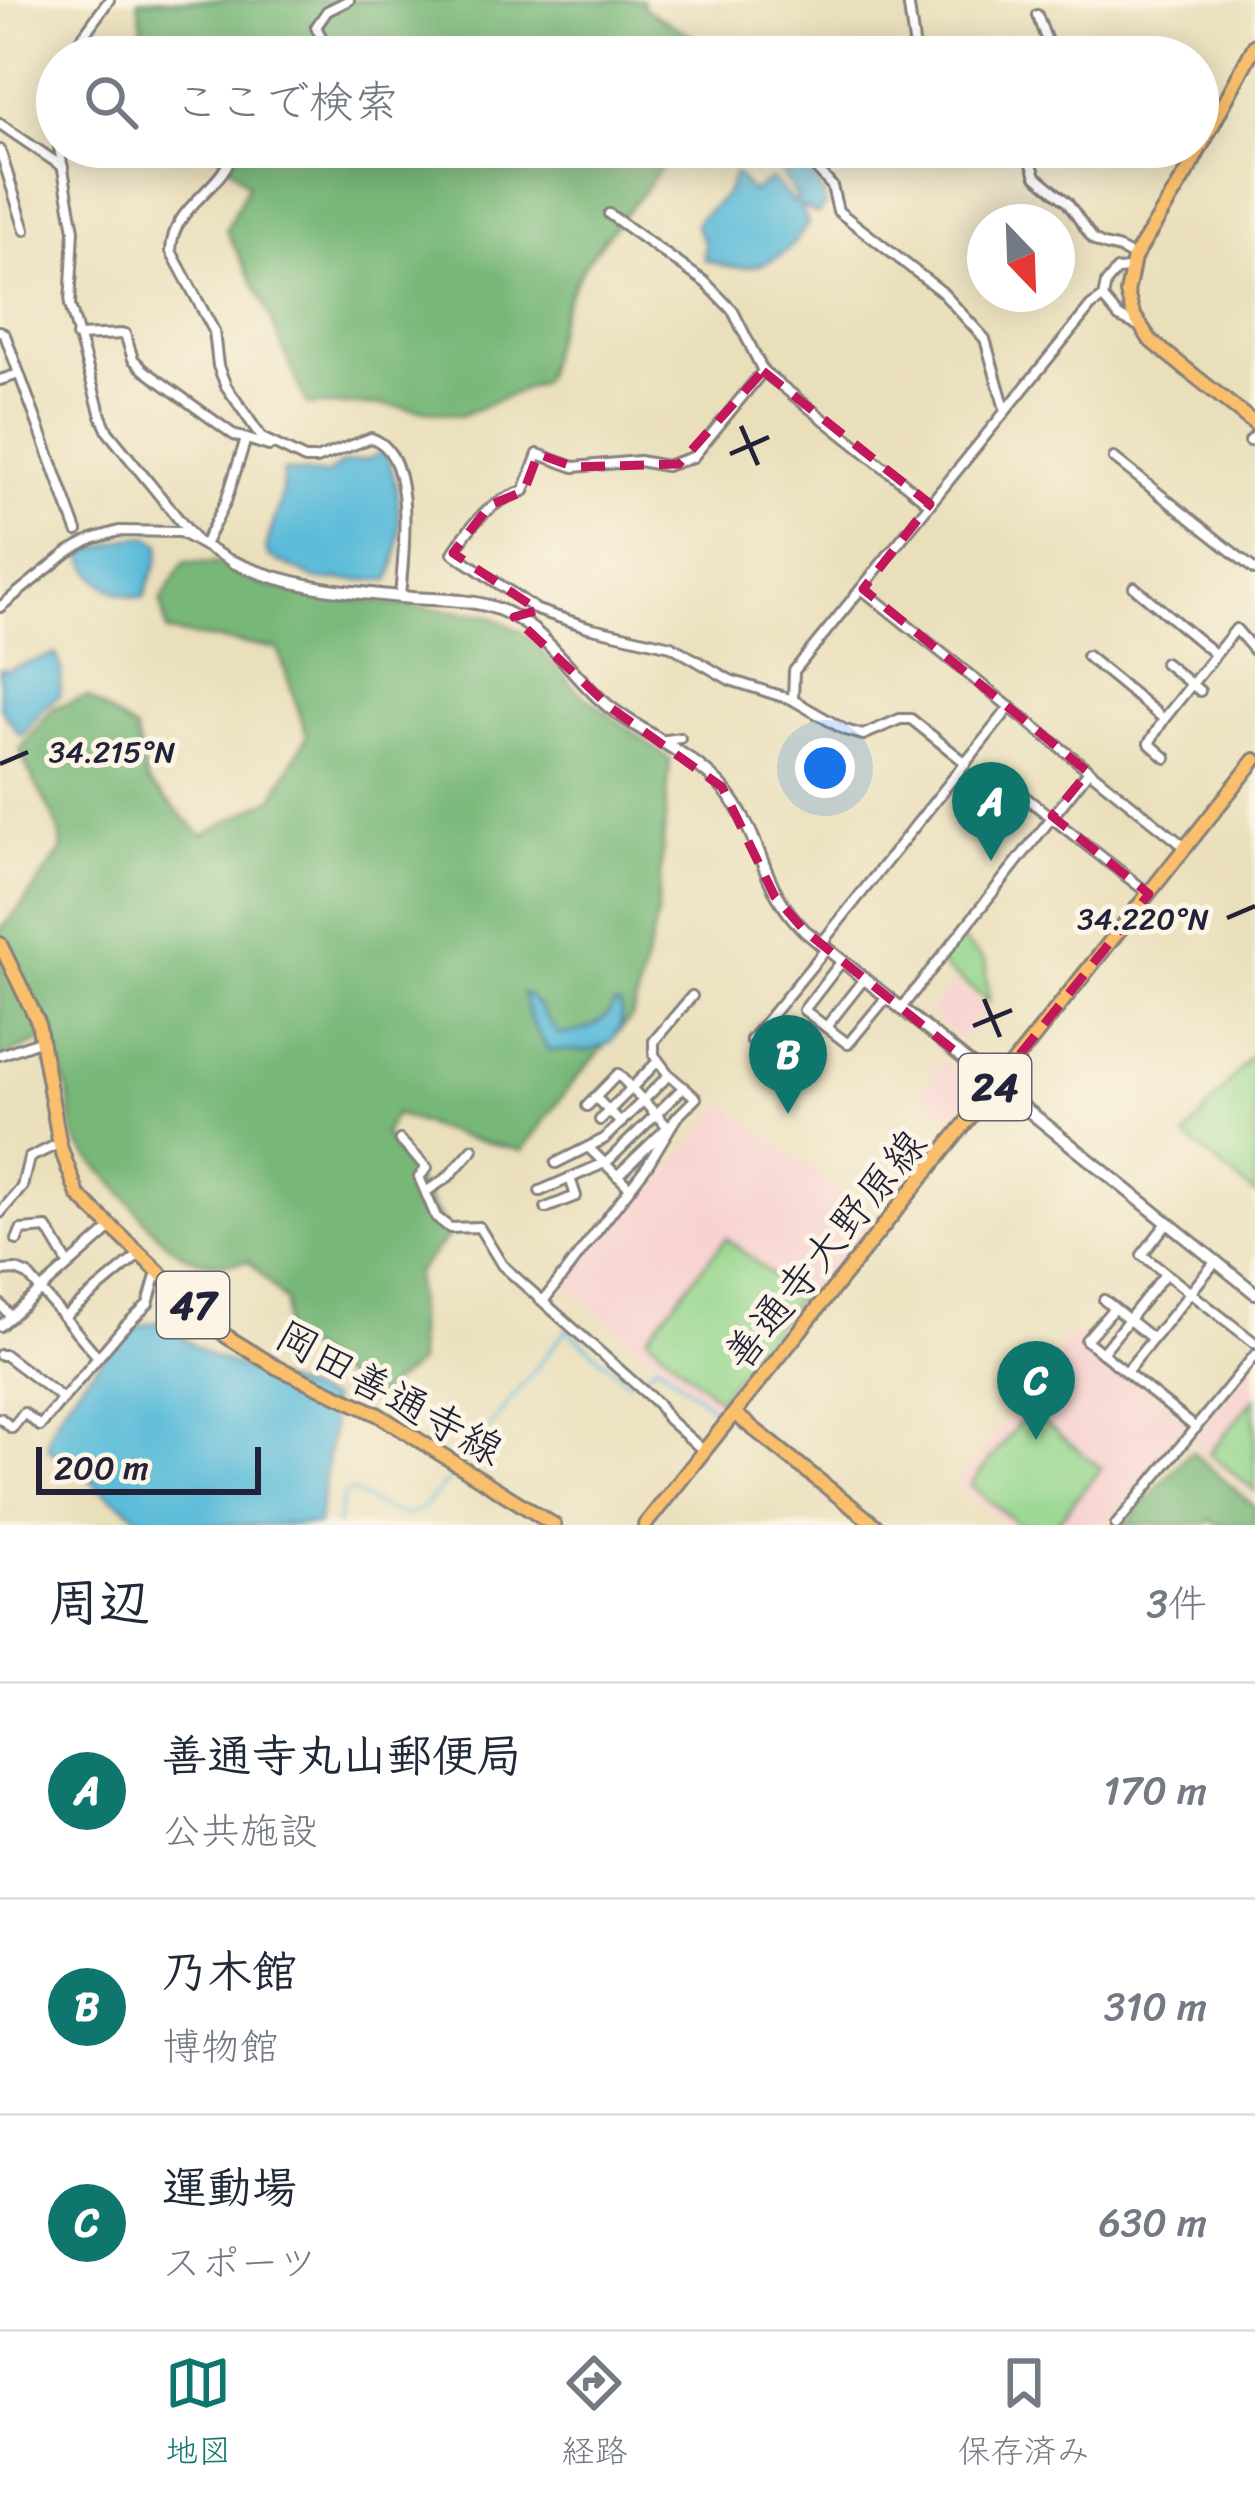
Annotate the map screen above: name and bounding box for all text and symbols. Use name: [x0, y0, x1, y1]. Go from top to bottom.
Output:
search box: [36, 36, 1219, 168]
text: ここで検索: [174, 62, 399, 142]
icon: search: [78, 69, 144, 135]
north arrow: [967, 204, 1075, 312]
text: 34.215°N: [49, 725, 175, 779]
your location: [795, 738, 855, 798]
pin: A: [952, 762, 1030, 861]
text: 34.220°N: [1077, 892, 1209, 946]
pin: B: [749, 1015, 827, 1114]
road number: 24: [959, 1054, 1031, 1120]
street label: 善通寺大野原線: [704, 1112, 946, 1387]
road number: 47: [157, 1272, 229, 1338]
street label: 岡田善通寺線: [261, 1299, 518, 1486]
pin: C: [997, 1341, 1075, 1440]
text: 200 m: [54, 1439, 149, 1497]
scale bar: [36, 1441, 261, 1494]
text: 周辺: [48, 1558, 150, 1648]
text: 3件: [1147, 1569, 1207, 1638]
text: 善通寺丸山郵便局: [162, 1716, 522, 1796]
text: A: [74, 1756, 100, 1825]
text: 170 m: [1103, 1756, 1207, 1825]
text: 公共施設: [162, 1796, 318, 1865]
text: 乃木館: [162, 1932, 297, 2012]
text: B: [75, 1972, 99, 2041]
text: 310 m: [1104, 1972, 1207, 2041]
text: 博物館: [162, 2012, 279, 2081]
text: 運動場: [162, 2148, 297, 2228]
text: C: [75, 2188, 99, 2257]
text: 630 m: [1099, 2188, 1207, 2257]
text: スポーツ: [162, 2228, 317, 2297]
tab: 地図: [165, 2350, 231, 2480]
tab: 経路: [561, 2350, 627, 2480]
tab: 保存済み: [958, 2350, 1090, 2480]

